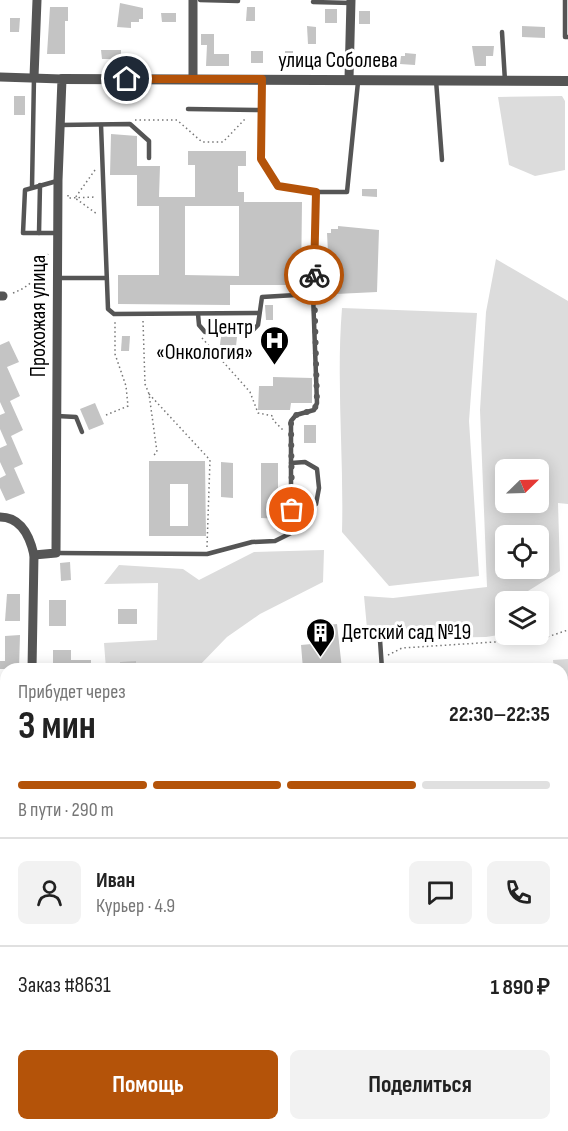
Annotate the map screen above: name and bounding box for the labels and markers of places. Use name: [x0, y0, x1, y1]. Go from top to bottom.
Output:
pin: [101, 53, 152, 104]
place label: Центр «Онкология»: [156, 314, 253, 366]
hospital icon: Центр «Онкология»: [258, 324, 290, 366]
pin: [266, 484, 317, 535]
building icon: Детский сад №19: [305, 616, 337, 658]
place label: Детский сад №19: [342, 619, 471, 646]

